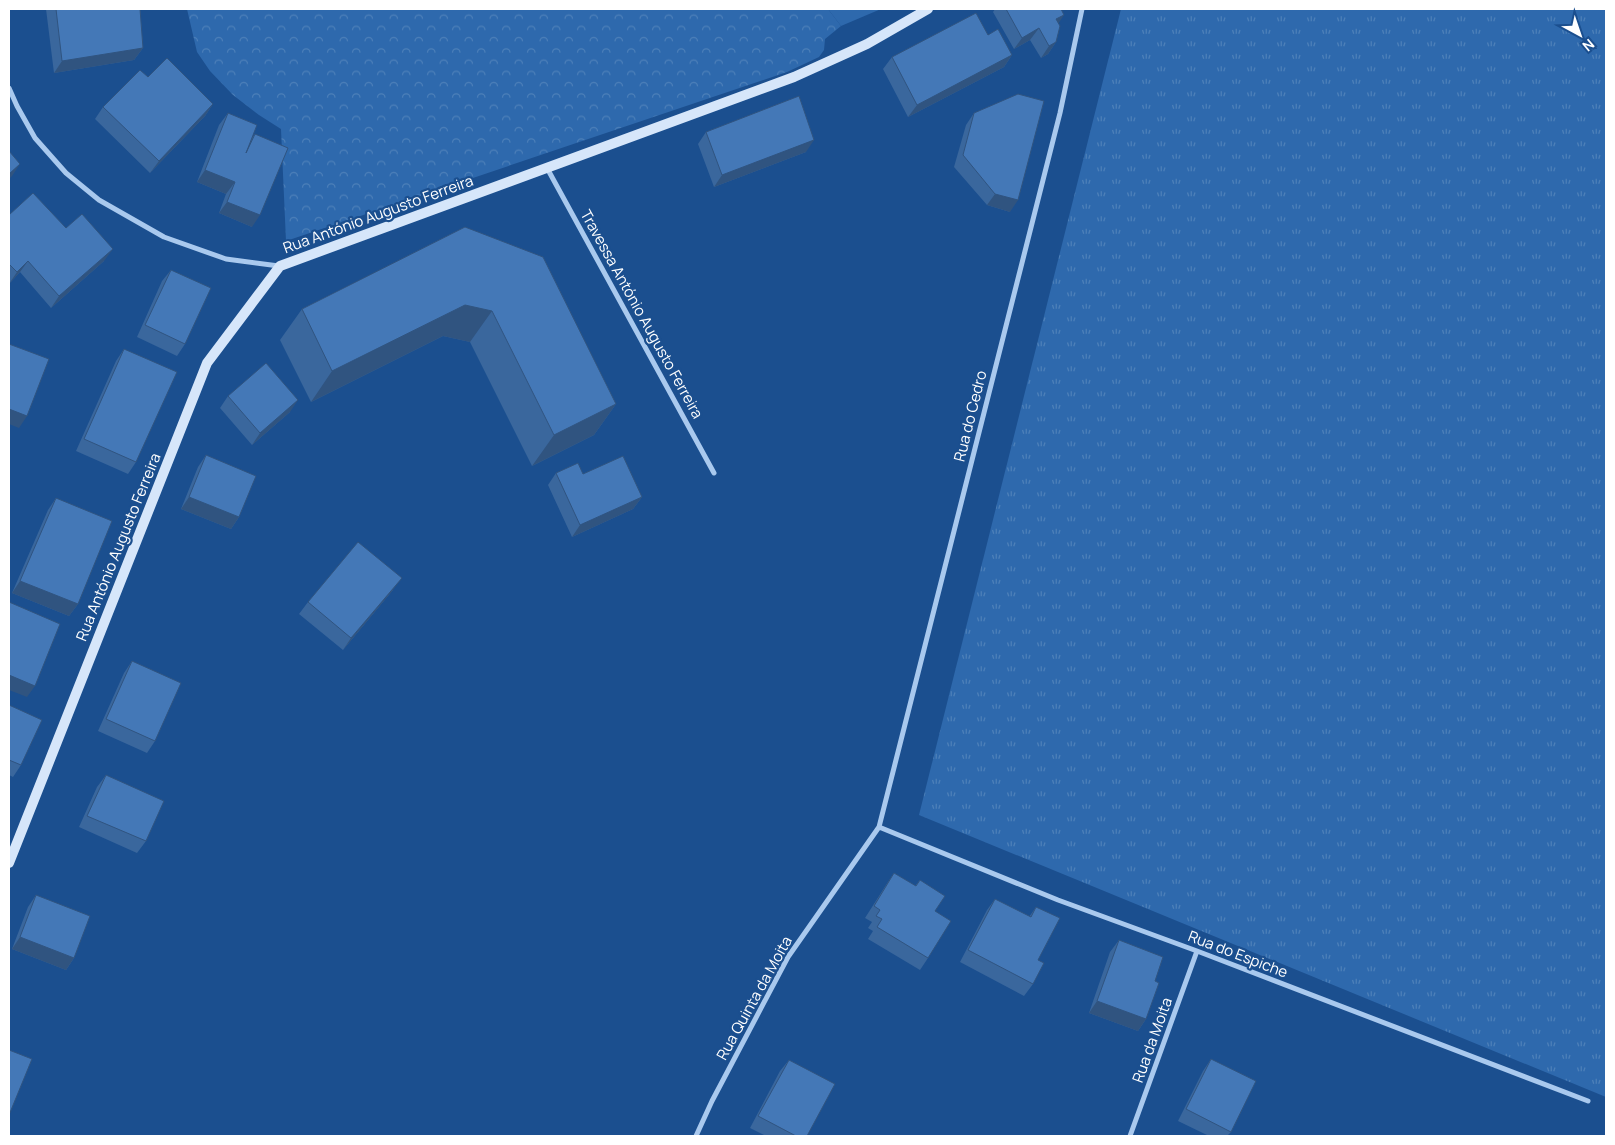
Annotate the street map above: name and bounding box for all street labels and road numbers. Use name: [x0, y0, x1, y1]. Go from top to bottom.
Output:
street label: Rua António Augusto Ferreira: [280, 170, 476, 258]
street label: Travessa António Augusto Ferreira: [576, 206, 708, 422]
street label: Rua do Cedro: [949, 368, 991, 464]
street label: Rua António Augusto Ferreira: [71, 450, 165, 644]
street label: Rua do Espiche: [1185, 925, 1291, 983]
street label: Rua Quinta da Moita: [711, 932, 797, 1064]
street label: Rua da Moita: [1127, 994, 1177, 1086]

